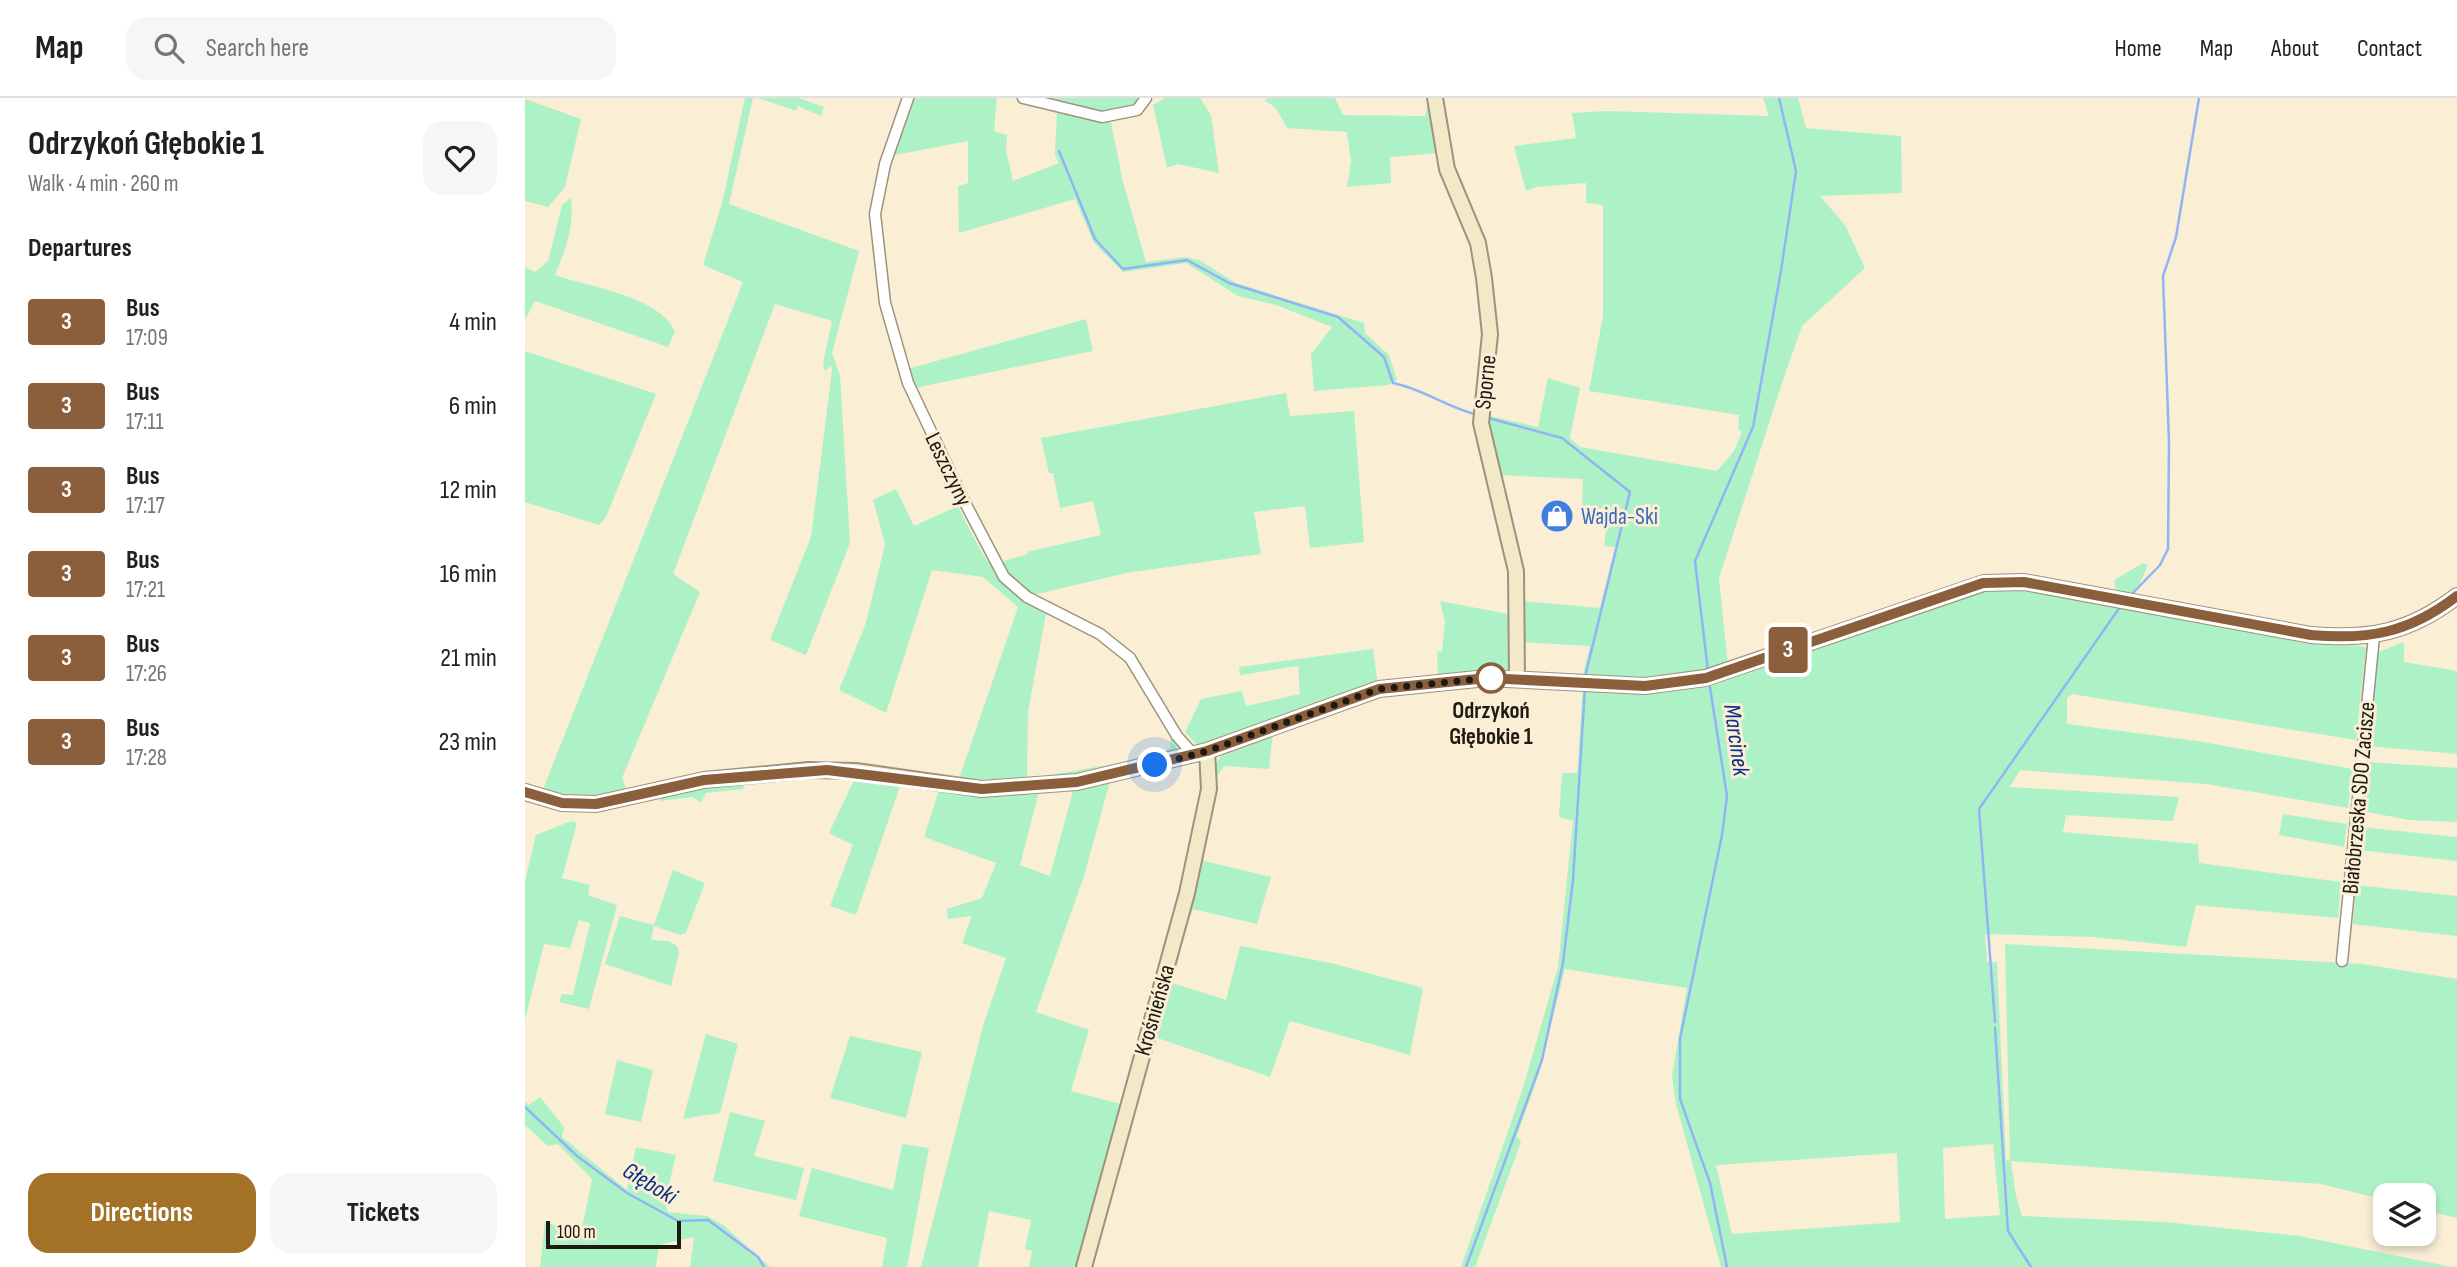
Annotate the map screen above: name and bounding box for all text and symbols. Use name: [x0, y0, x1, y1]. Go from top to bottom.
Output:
search box: [126, 17, 616, 80]
text: Map: [35, 28, 84, 68]
icon: search: [150, 29, 188, 67]
text: Search here: [206, 33, 309, 64]
text: Home: [2114, 34, 2162, 63]
text: Map: [2200, 34, 2233, 63]
text: About: [2271, 34, 2319, 63]
text: Contact: [2357, 34, 2422, 63]
button: heart: [423, 121, 497, 195]
text: Odrzykoń Głębokie 1: [28, 124, 264, 164]
text: Walk · 4 min · 260 m: [28, 170, 178, 198]
text: Departures: [28, 233, 132, 264]
text: Bus: [126, 293, 160, 324]
text: 3: [61, 307, 72, 336]
text: 4 min: [449, 307, 497, 338]
text: 17:09: [126, 324, 168, 352]
street label: Sporne: [1469, 353, 1503, 411]
text: Bus: [126, 377, 160, 408]
text: 3: [61, 391, 72, 420]
text: 6 min: [449, 391, 497, 422]
text: 17:11: [126, 408, 164, 436]
street label: Leszczyny: [918, 428, 978, 511]
text: Bus: [126, 461, 160, 492]
text: 3: [61, 475, 72, 504]
text: 12 min: [440, 475, 497, 506]
text: 17:17: [126, 492, 165, 520]
shop icon: Wajda-Ski: [1538, 497, 1576, 535]
place label: Wajda-Ski: [1581, 503, 1658, 531]
text: Bus: [126, 545, 160, 576]
text: 3: [61, 559, 72, 588]
text: 16 min: [440, 559, 497, 590]
text: 17:21: [126, 576, 165, 604]
line badge: 3: [1765, 627, 1811, 673]
text: Bus: [126, 629, 160, 660]
text: 3: [1783, 635, 1793, 664]
text: 3: [61, 643, 72, 672]
text: 21 min: [440, 643, 497, 674]
text: 17:26: [126, 660, 167, 688]
marker: Odrzykoń Głębokie 1: [1476, 663, 1506, 693]
place label: Odrzykoń Głębokie 1: [1449, 697, 1533, 751]
street label: Białobrzeska SDO Zacisze: [2337, 701, 2381, 895]
water label: Marcinek: [1717, 702, 1756, 779]
text: Bus: [126, 713, 160, 744]
text: 3: [61, 727, 72, 756]
text: 23 min: [439, 727, 497, 758]
text: 17:28: [126, 744, 167, 772]
your location: [1137, 747, 1172, 782]
street label: Krośnieńska: [1129, 962, 1181, 1059]
water label: Głęboki: [617, 1156, 683, 1211]
button: Directions: [28, 1173, 256, 1253]
button: Tickets: [270, 1173, 497, 1253]
map controls: [2373, 1183, 2436, 1246]
button: layers: [2373, 1183, 2436, 1246]
scale bar: [546, 1218, 681, 1250]
text: 100 m: [557, 1221, 596, 1244]

